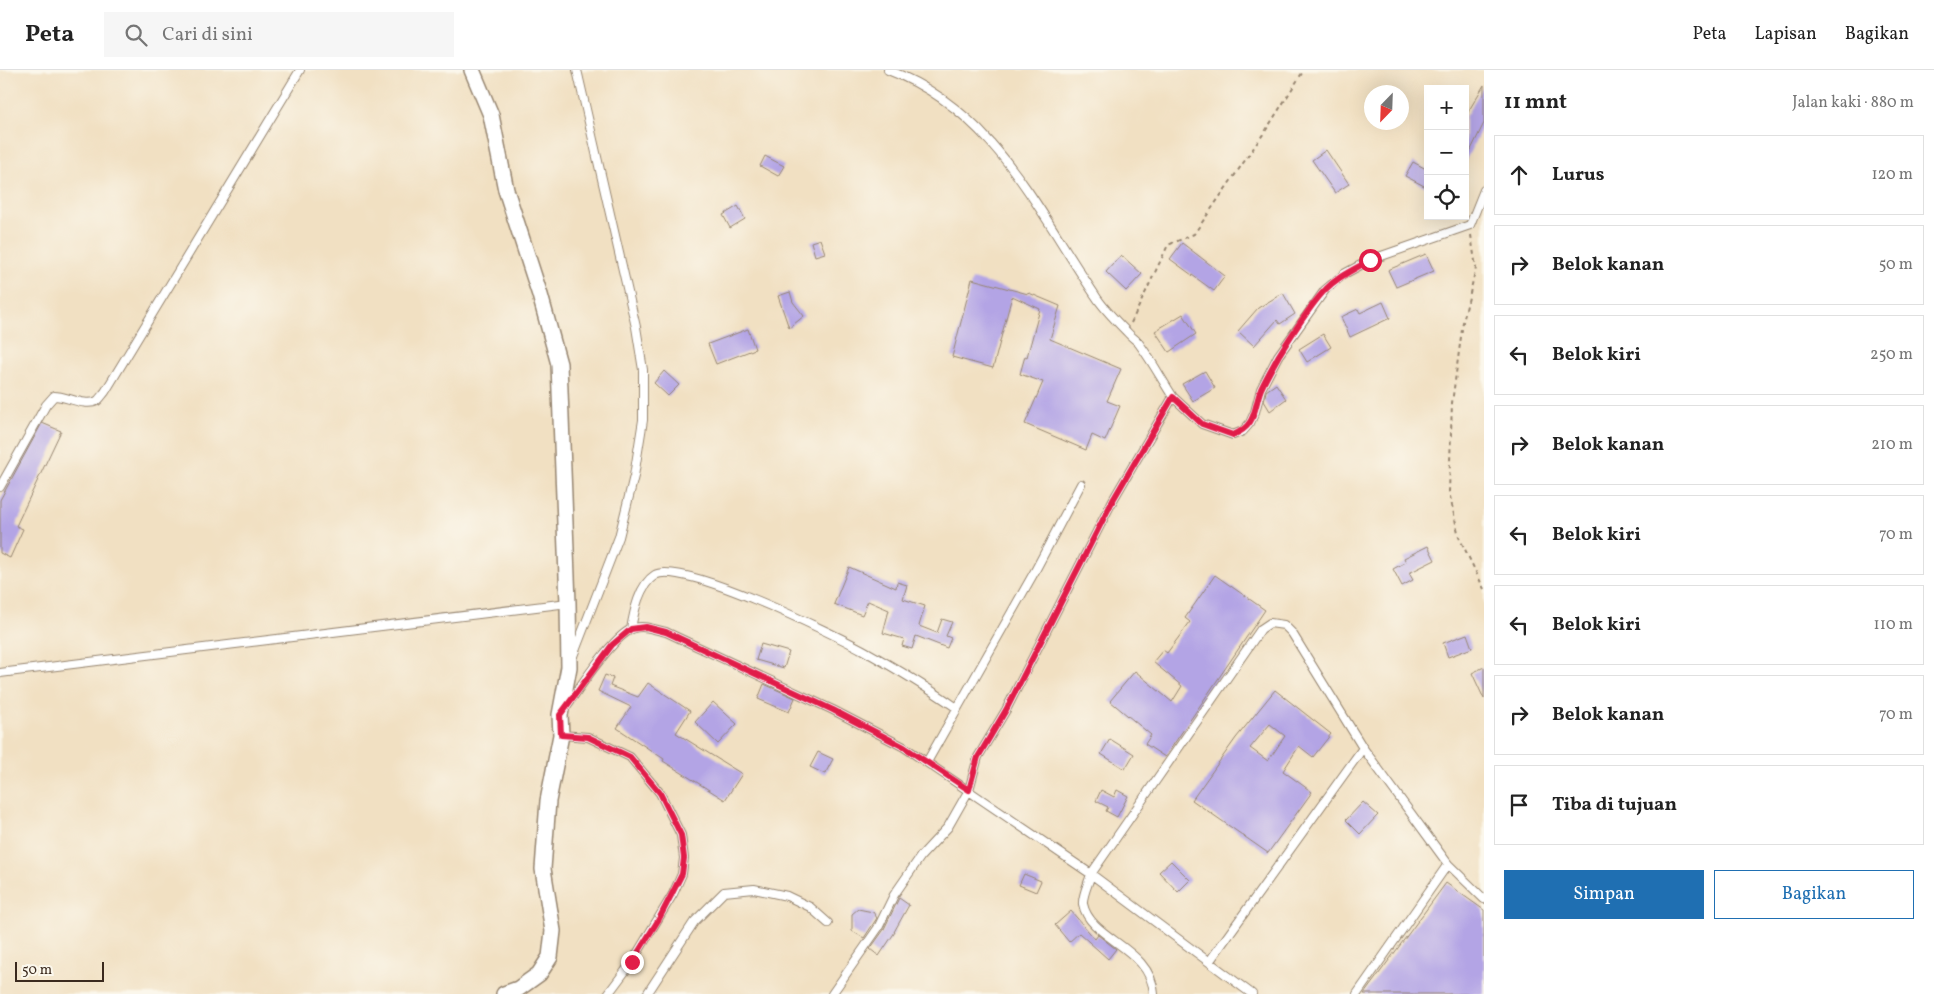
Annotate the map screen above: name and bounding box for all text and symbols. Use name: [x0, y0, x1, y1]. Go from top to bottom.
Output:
search box: [104, 12, 454, 57]
text: Peta: [25, 18, 74, 52]
icon: search: [122, 21, 150, 49]
text: Cari di sini: [162, 22, 253, 48]
text: Peta: [1693, 22, 1726, 47]
text: Lapisan: [1754, 22, 1817, 47]
text: Bagikan: [1845, 22, 1909, 47]
north arrow: [1364, 85, 1409, 130]
map controls: [1424, 85, 1469, 220]
button: +: [1424, 85, 1469, 130]
text: 11 mnt: [1504, 88, 1567, 117]
text: Jalan kaki · 880 m: [1792, 92, 1914, 114]
button: −: [1424, 130, 1469, 175]
icon: ahead: [1505, 161, 1533, 189]
text: Lurus: [1552, 162, 1604, 188]
text: 120 m: [1871, 164, 1913, 186]
button: locate: [1424, 175, 1469, 220]
route start: [1359, 249, 1382, 272]
icon: right: [1505, 251, 1533, 279]
text: Belok kanan: [1552, 252, 1664, 278]
text: 50 m: [1879, 254, 1913, 276]
icon: left: [1505, 341, 1533, 369]
text: Belok kiri: [1552, 342, 1641, 368]
text: 250 m: [1870, 344, 1913, 366]
icon: right: [1505, 431, 1533, 459]
text: Belok kanan: [1552, 432, 1664, 458]
text: 210 m: [1871, 434, 1913, 456]
icon: left: [1505, 521, 1533, 549]
text: Belok kiri: [1552, 522, 1641, 548]
text: 70 m: [1879, 524, 1913, 546]
icon: left: [1505, 611, 1533, 639]
text: Belok kiri: [1552, 612, 1641, 638]
text: 110 m: [1874, 614, 1913, 636]
icon: right: [1505, 701, 1533, 729]
text: Belok kanan: [1552, 702, 1664, 728]
text: 70 m: [1879, 704, 1913, 726]
icon: arrive: [1505, 791, 1533, 819]
text: Tiba di tujuan: [1552, 792, 1677, 818]
button: Simpan: [1504, 870, 1704, 919]
button: Bagikan: [1714, 870, 1914, 919]
route end: [621, 951, 644, 974]
scale bar: [15, 959, 104, 982]
text: 50 m: [22, 961, 52, 980]

